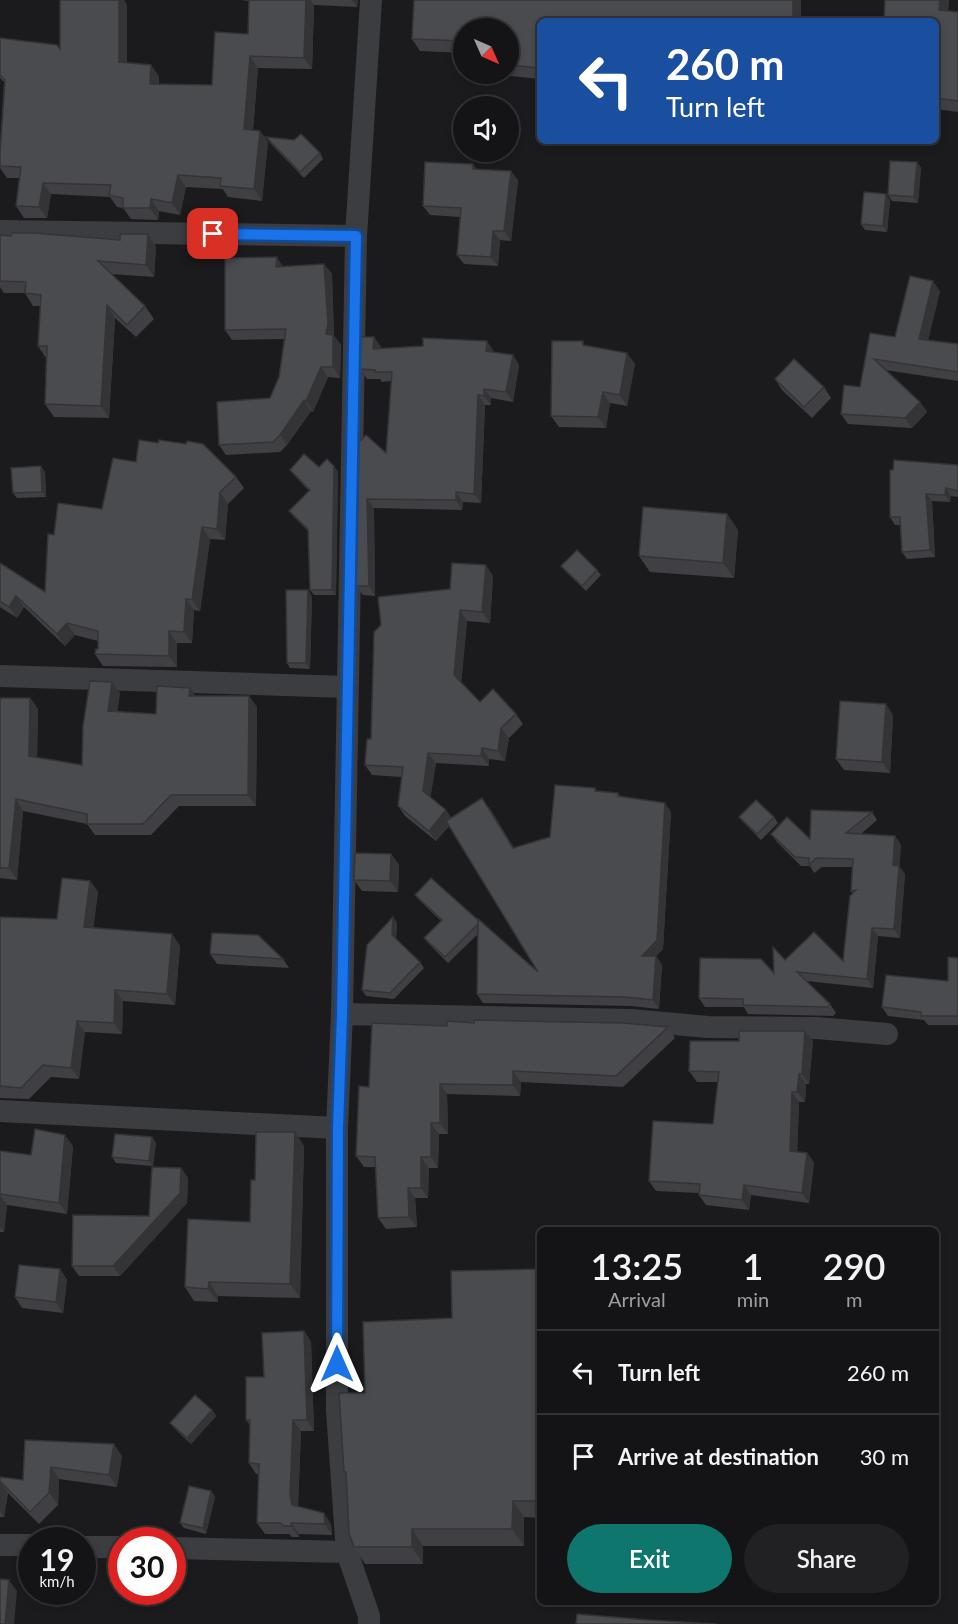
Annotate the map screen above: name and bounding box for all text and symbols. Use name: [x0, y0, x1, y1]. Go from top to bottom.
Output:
north arrow: [453, 18, 519, 84]
map controls: [453, 18, 519, 162]
text: 260 m: [666, 39, 784, 89]
icon: left: [567, 42, 645, 120]
text: Turn left: [666, 90, 765, 123]
button: sound: [453, 96, 519, 162]
pin: [187, 208, 238, 259]
icon: arrive: [196, 217, 229, 250]
text: 13:25: [591, 1244, 683, 1288]
text: 1: [743, 1244, 763, 1288]
text: 290: [823, 1244, 885, 1288]
text: Arrival: [608, 1287, 666, 1311]
text: min: [737, 1287, 769, 1311]
text: m: [846, 1287, 862, 1311]
position arrow: [305, 1332, 369, 1396]
icon: left: [567, 1356, 600, 1389]
text: Turn left: [618, 1359, 700, 1386]
text: 260 m: [847, 1359, 909, 1386]
icon: arrive: [567, 1440, 600, 1473]
text: Arrive at destination: [618, 1443, 819, 1470]
text: 30 m: [860, 1443, 909, 1470]
button: Exit: [567, 1524, 732, 1593]
button: Share: [744, 1524, 909, 1593]
speed limit sign: 30: [108, 1527, 186, 1605]
text: 19: [40, 1541, 74, 1577]
text: km/h: [39, 1572, 75, 1590]

